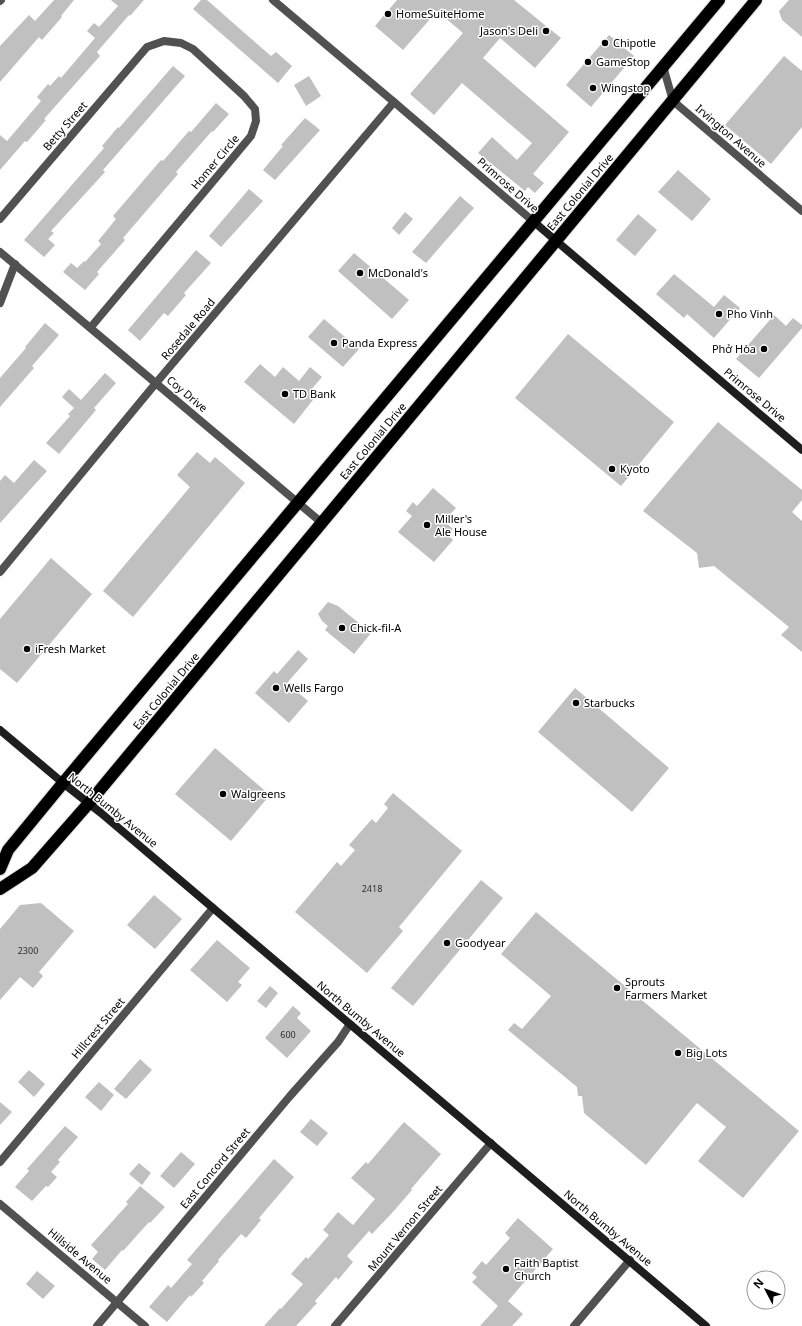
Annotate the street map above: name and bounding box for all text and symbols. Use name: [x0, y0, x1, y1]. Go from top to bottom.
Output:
place label: HomeSuiteHome: [396, 6, 484, 21]
marker: HomeSuiteHome: [383, 9, 393, 19]
place label: Jason's Deli: [479, 23, 538, 38]
marker: Jason's Deli: [541, 26, 551, 36]
place label: Chipotle: [613, 35, 656, 50]
marker: Chipotle: [600, 38, 610, 48]
place label: GameStop: [596, 54, 650, 69]
marker: GameStop: [583, 57, 593, 67]
place label: Wingstop: [601, 80, 651, 95]
marker: Wingstop: [588, 83, 598, 93]
street label: Betty Street: [39, 98, 90, 153]
street label: Irvington Avenue: [693, 101, 770, 171]
street label: Homer Circle: [187, 131, 242, 192]
street label: East Colonial Drive: [543, 150, 616, 233]
street label: Primrose Drive: [474, 154, 542, 215]
place label: McDonald's: [368, 265, 428, 280]
marker: McDonald's: [355, 268, 365, 278]
street label: Rosedale Road: [157, 295, 218, 363]
place label: Pho Vinh: [727, 306, 773, 321]
marker: Pho Vinh: [714, 309, 724, 319]
place label: Panda Express: [342, 335, 417, 350]
marker: Panda Express: [329, 338, 339, 348]
place label: Phở Hòa: [712, 341, 756, 356]
marker: Phở Hòa: [759, 344, 769, 354]
street label: Primrose Drive: [721, 364, 790, 425]
street label: Coy Drive: [164, 372, 211, 415]
place label: TD Bank: [293, 386, 336, 401]
marker: TD Bank: [280, 389, 290, 399]
street label: East Colonial Drive: [336, 399, 409, 482]
place label: Kyoto: [620, 461, 650, 476]
marker: Kyoto: [607, 464, 617, 474]
place label: Miller's Ale House: [435, 511, 487, 539]
marker: Miller's Ale House: [422, 520, 432, 530]
place label: Chick-fil-A: [350, 620, 402, 635]
marker: Chick-fil-A: [337, 623, 347, 633]
place label: iFresh Market: [35, 641, 106, 656]
marker: iFresh Market: [22, 644, 32, 654]
street label: East Colonial Drive: [129, 649, 202, 732]
place label: Wells Fargo: [284, 680, 344, 695]
marker: Wells Fargo: [271, 683, 281, 693]
place label: Starbucks: [584, 695, 635, 710]
marker: Starbucks: [571, 698, 581, 708]
street label: North Bumby Avenue: [65, 769, 161, 850]
place label: Walgreens: [231, 786, 286, 801]
marker: Walgreens: [218, 789, 228, 799]
house number: 2418: [362, 882, 382, 895]
place label: Goodyear: [455, 935, 506, 950]
marker: Goodyear: [442, 938, 452, 948]
house number: 2300: [18, 944, 38, 957]
place label: Sprouts Farmers Market: [625, 974, 707, 1002]
street label: North Bumby Avenue: [314, 977, 409, 1060]
marker: Sprouts Farmers Market: [612, 983, 622, 993]
street label: Hillcrest Street: [68, 994, 128, 1061]
house number: 600: [280, 1028, 296, 1041]
place label: Big Lots: [686, 1045, 727, 1060]
marker: Big Lots: [673, 1048, 683, 1058]
street label: East Concord Street: [176, 1124, 253, 1211]
street label: Mount Vernon Street: [364, 1181, 445, 1274]
street label: North Bumby Avenue: [561, 1186, 656, 1269]
street label: Hillside Avenue: [45, 1224, 115, 1287]
place label: Faith Baptist Church: [514, 1255, 579, 1283]
marker: Faith Baptist Church: [501, 1264, 511, 1274]
north arrow: [746, 1270, 786, 1310]
text: N: [749, 1275, 767, 1291]

